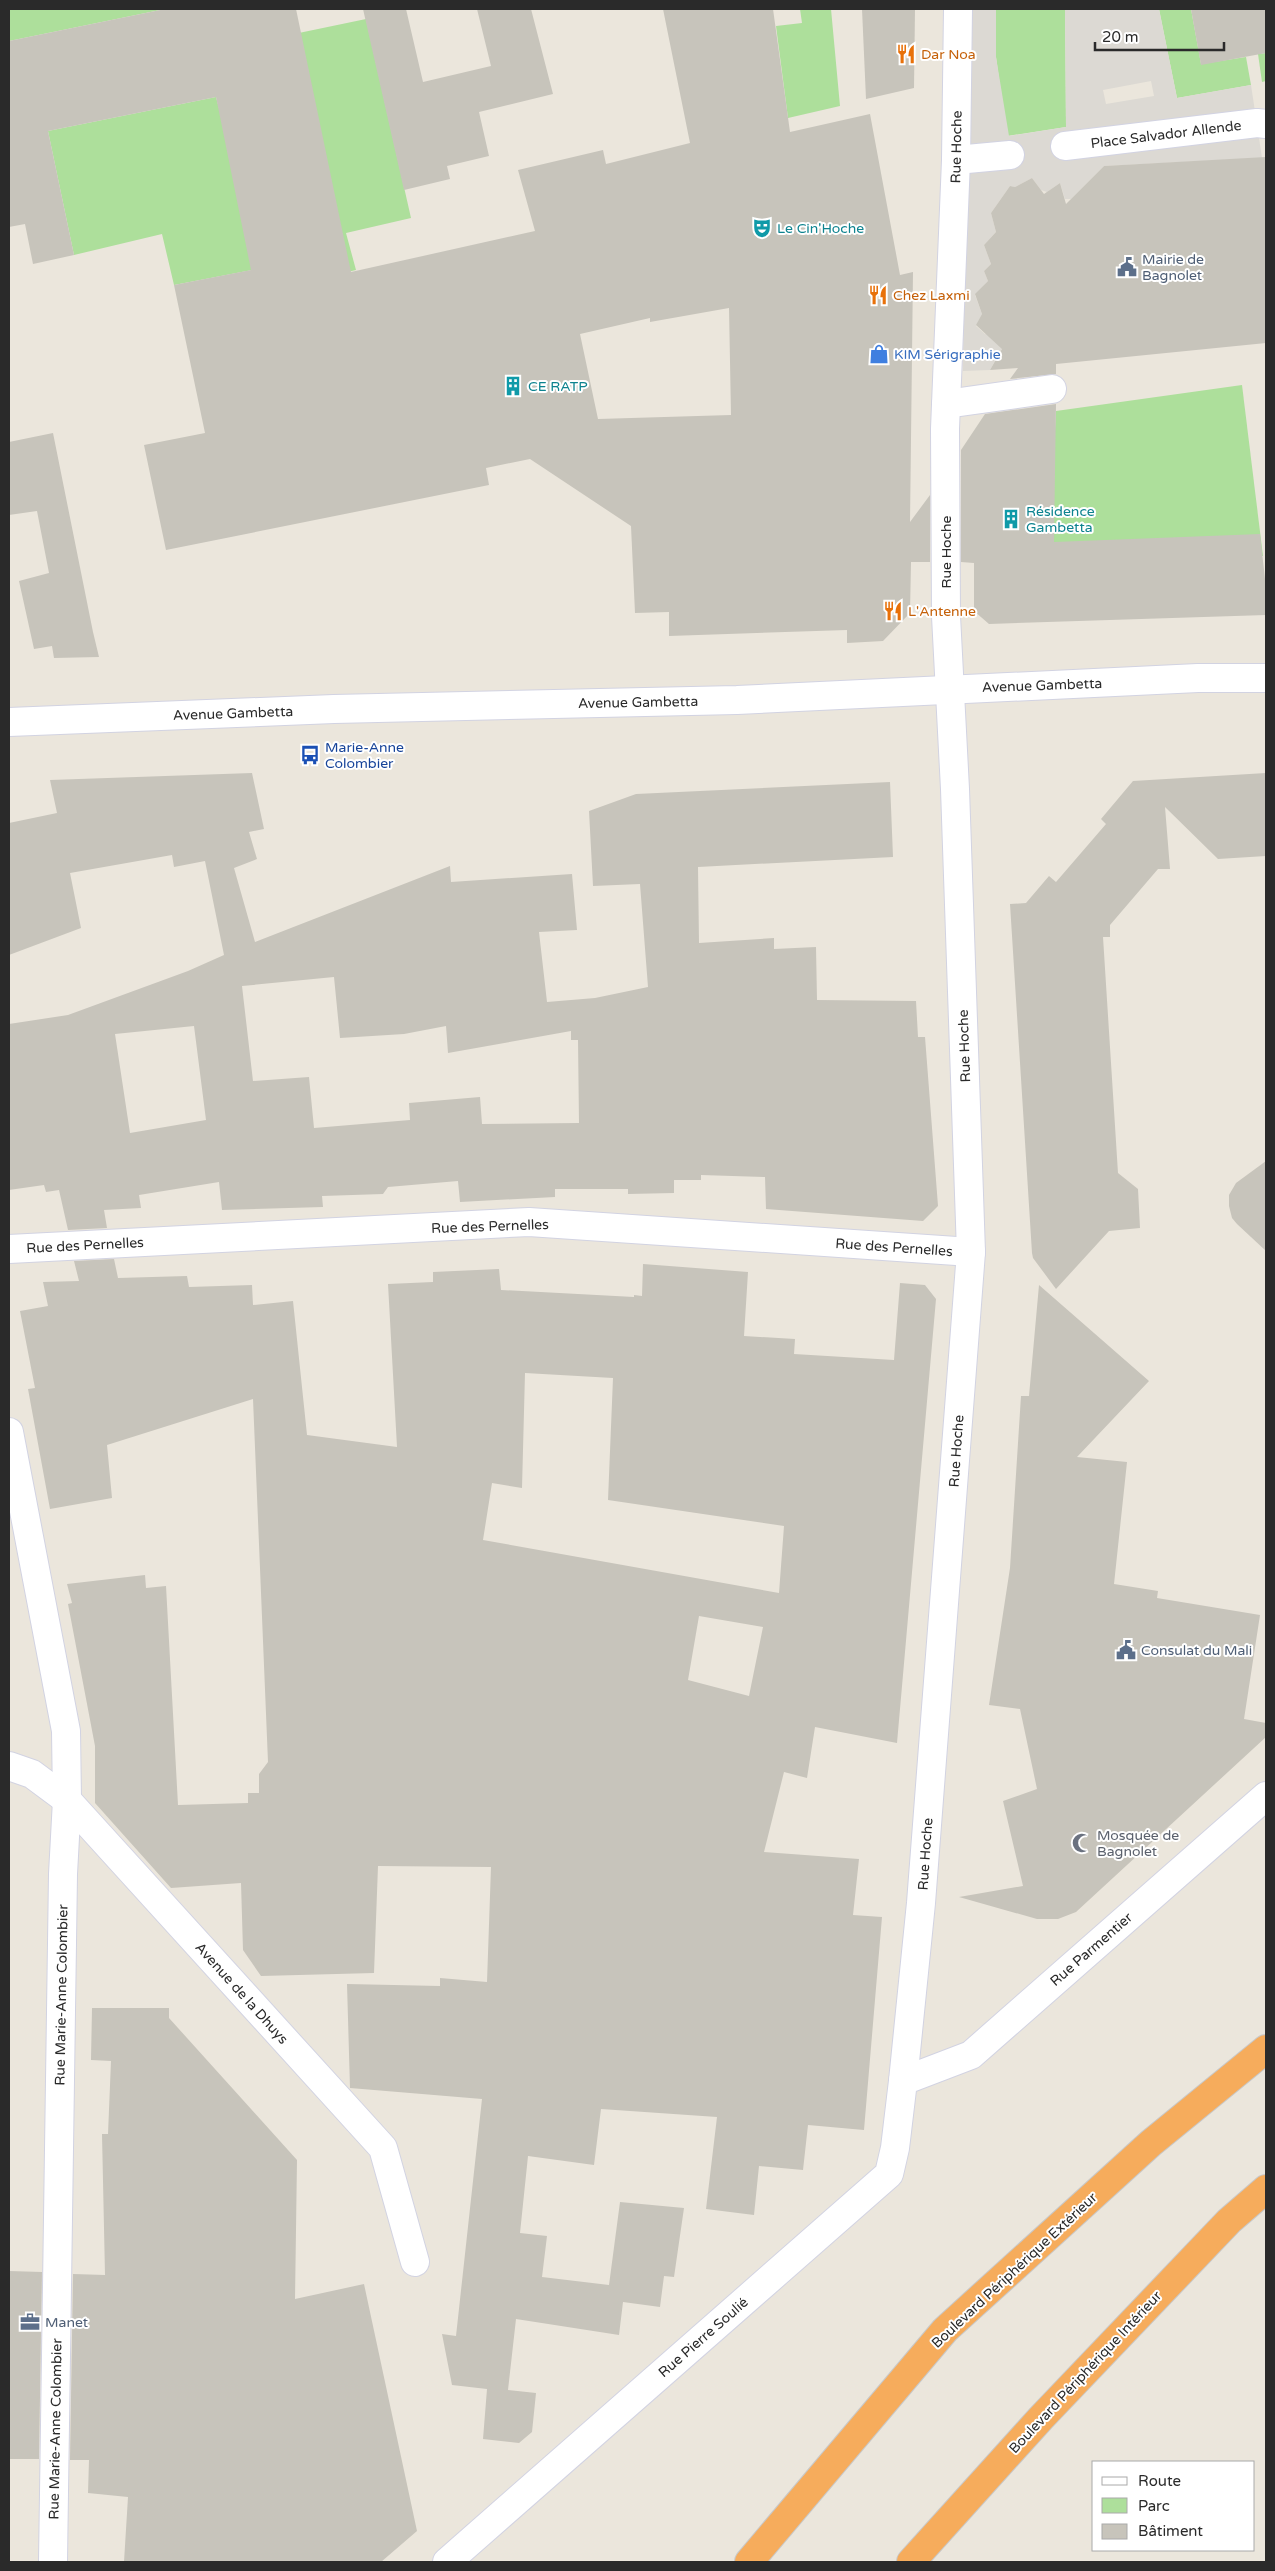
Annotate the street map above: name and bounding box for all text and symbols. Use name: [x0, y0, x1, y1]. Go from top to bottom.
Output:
scale bar: [1095, 20, 1224, 52]
text: 20 m: [1102, 28, 1139, 46]
restaurant icon: Dar Noa: [895, 43, 917, 65]
place label: Dar Noa: [921, 46, 976, 63]
street label: Rue Hoche: [947, 110, 966, 184]
street label: Place Salvador Allende: [1090, 117, 1242, 152]
theatre icon: Le Cin'Hoche: [751, 217, 773, 239]
place label: Le Cin'Hoche: [777, 220, 864, 237]
place label: Mairie de Bagnolet: [1142, 251, 1204, 284]
public building icon: Mairie de Bagnolet: [1116, 256, 1138, 278]
restaurant icon: Chez Laxmi: [867, 284, 889, 306]
place label: Chez Laxmi: [893, 287, 970, 304]
shop icon: KIM Sérigraphie: [868, 343, 890, 365]
place label: KIM Sérigraphie: [894, 346, 1001, 363]
building icon: CE RATP: [502, 375, 524, 397]
place label: CE RATP: [528, 378, 588, 395]
place label: Résidence Gambetta: [1026, 503, 1095, 536]
building icon: Résidence Gambetta: [1000, 508, 1022, 530]
street label: Rue Hoche: [938, 515, 955, 588]
restaurant icon: L'Antenne: [882, 600, 904, 622]
place label: L'Antenne: [908, 603, 976, 620]
street label: Avenue Gambetta: [982, 675, 1102, 696]
street label: Avenue Gambetta: [578, 693, 698, 712]
street label: Avenue Gambetta: [173, 703, 293, 724]
place label: Marie-Anne Colombier: [325, 739, 404, 772]
bus stop icon: Marie-Anne Colombier: [299, 744, 321, 766]
street label: Rue Hoche: [955, 1009, 974, 1083]
street label: Rue des Pernelles: [431, 1216, 549, 1237]
street label: Rue des Pernelles: [26, 1234, 145, 1257]
street label: Rue des Pernelles: [835, 1235, 954, 1260]
street label: Rue Hoche: [945, 1414, 968, 1488]
public building icon: Consulat du Mali: [1115, 1639, 1137, 1661]
place label: Consulat du Mali: [1141, 1642, 1252, 1659]
street label: Rue Hoche: [914, 1817, 937, 1891]
place label: Mosquée de Bagnolet: [1097, 1827, 1179, 1860]
mosque icon: Mosquée de Bagnolet: [1071, 1832, 1093, 1854]
street label: Rue Marie-Anne Colombier: [51, 1904, 72, 2086]
street label: Rue Parmentier: [1047, 1909, 1136, 1990]
street label: Avenue de la Dhuys: [192, 1939, 292, 2048]
street label: Boulevard Périphérique Extérieur: [928, 2189, 1101, 2352]
street label: Boulevard Périphérique Intérieur: [1006, 2287, 1166, 2457]
street label: Rue Pierre Soulié: [655, 2294, 752, 2381]
office icon: Manet: [19, 2311, 41, 2333]
place label: Manet: [45, 2314, 89, 2331]
street label: Rue Marie-Anne Colombier: [45, 2338, 66, 2520]
legend: [1092, 2461, 1255, 2551]
text: Route: [1138, 2472, 1181, 2490]
text: Parc: [1138, 2497, 1170, 2515]
text: Bâtiment: [1138, 2522, 1203, 2540]

